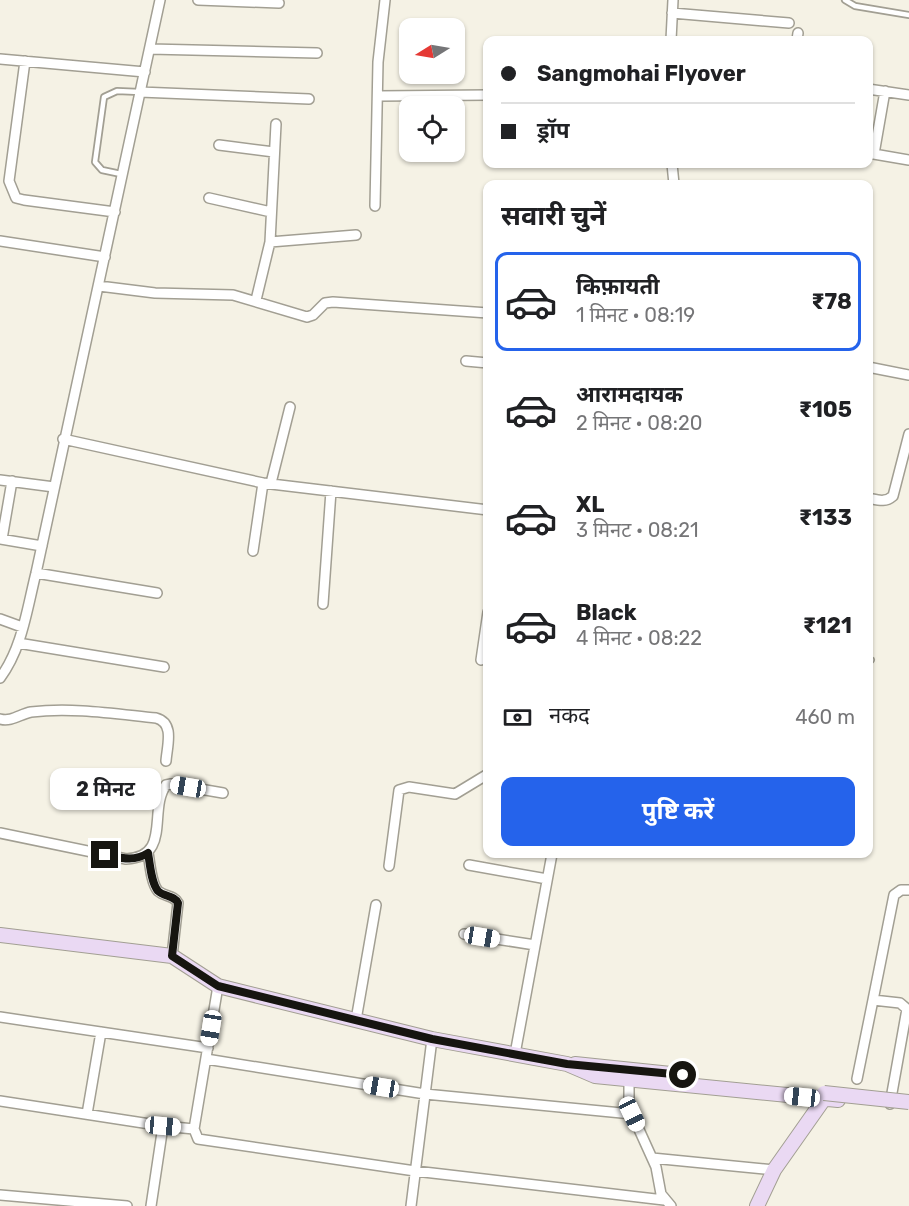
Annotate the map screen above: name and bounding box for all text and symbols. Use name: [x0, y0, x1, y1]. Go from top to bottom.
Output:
north arrow: [399, 18, 465, 84]
map controls: [399, 18, 465, 162]
text: Sangmohai Flyover: [537, 60, 746, 87]
button: locate: [399, 96, 465, 162]
text: ड्रॉप: [537, 117, 570, 144]
text: सवारी चुनें: [501, 200, 606, 232]
text: किफ़ायती: [576, 273, 660, 300]
icon: car: [504, 275, 558, 329]
text: ₹78: [811, 288, 852, 315]
text: 1 मिनट · 08:19: [576, 303, 695, 327]
text: आरामदायक: [576, 381, 683, 408]
icon: car: [504, 383, 558, 437]
text: ₹105: [799, 396, 852, 423]
text: 2 मिनट · 08:20: [576, 411, 702, 435]
icon: car: [504, 491, 558, 545]
text: XL: [576, 491, 604, 518]
text: ₹133: [799, 504, 852, 531]
text: 3 मिनट · 08:21: [576, 518, 698, 542]
icon: car: [504, 599, 558, 653]
text: Black: [576, 599, 637, 626]
text: ₹121: [803, 612, 852, 639]
text: 4 मिनट · 08:22: [576, 626, 702, 650]
icon: cash: [501, 701, 534, 734]
text: नकद: [549, 702, 590, 729]
text: 460 m: [795, 705, 855, 729]
callout: 2 मिनट: [50, 768, 160, 810]
car: [169, 775, 207, 799]
text: 2 मिनट: [76, 777, 135, 801]
button: पुष्टि करें: [501, 777, 855, 846]
route end: [91, 841, 118, 868]
car: [463, 925, 501, 949]
car: [199, 1009, 223, 1047]
route start: [669, 1061, 696, 1088]
car: [362, 1075, 400, 1099]
car: [783, 1086, 821, 1108]
car: [616, 1094, 648, 1134]
car: [144, 1115, 182, 1137]

